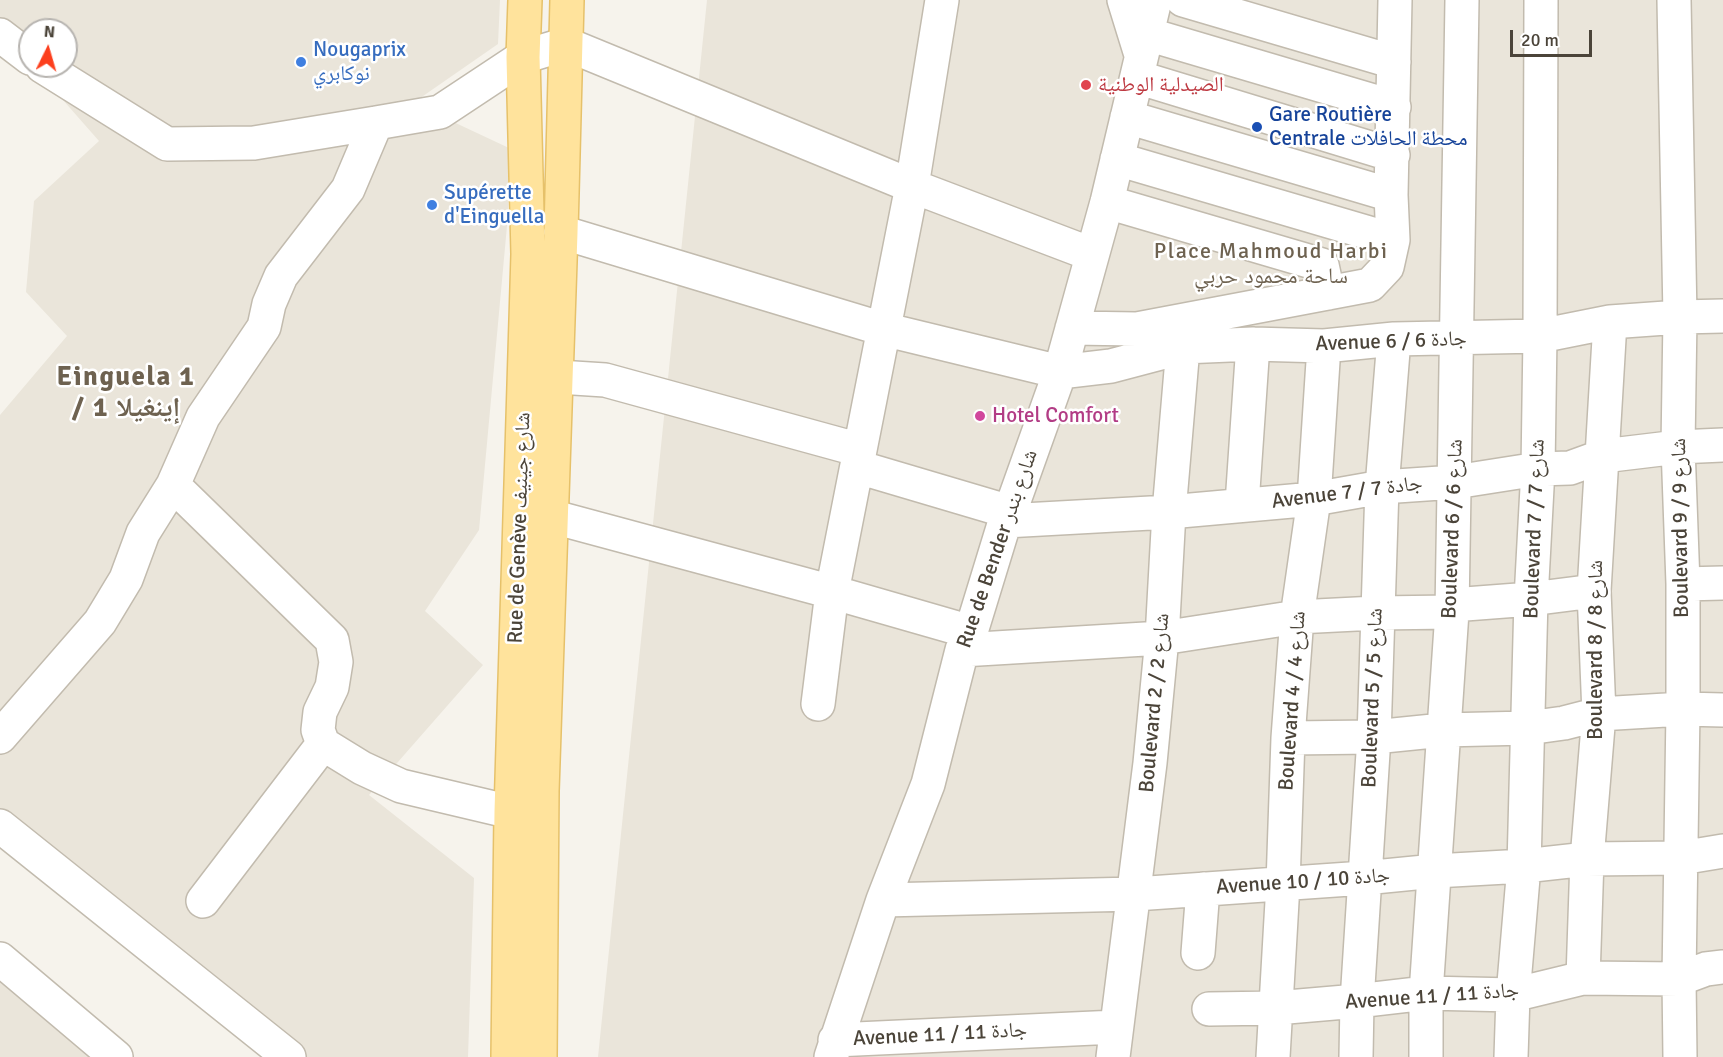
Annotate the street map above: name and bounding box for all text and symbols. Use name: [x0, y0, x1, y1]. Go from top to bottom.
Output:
north arrow: [18, 18, 78, 78]
scale bar: [1513, 18, 1596, 56]
text: N: [43, 22, 56, 43]
text: 20 m: [1521, 29, 1559, 51]
place label: Nougaprix نوكابري: [313, 37, 406, 87]
marker: Nougaprix نوكابري: [294, 55, 308, 69]
place label: الصيدلية الوطنية: [1098, 72, 1224, 98]
marker: الصيدلية الوطنية: [1079, 78, 1093, 92]
place label: Gare Routière Centrale محطة الحافلات: [1269, 102, 1468, 152]
marker: Gare Routière Centrale محطة الحافلات: [1250, 120, 1264, 134]
place label: Supérette d'Einguella: [444, 180, 544, 230]
marker: Supérette d'Einguella: [425, 198, 439, 212]
district label: Place Mahmoud Harbi ساحة محمود حربي: [1154, 239, 1388, 290]
street label: Avenue 6 / جادة 6: [1315, 327, 1467, 357]
district label: Einguela 1 / إينغيلا 1: [57, 362, 195, 425]
place label: Hotel Comfort: [992, 403, 1119, 429]
marker: Hotel Comfort: [973, 409, 987, 423]
street label: Rue de Genève شارع جينيف: [503, 412, 537, 644]
street label: Boulevard 9 / شارع 9: [1667, 438, 1695, 618]
street label: Boulevard 6 / شارع 6: [1437, 439, 1469, 619]
street label: Boulevard 7 / شارع 7: [1519, 439, 1551, 619]
street label: Rue de Bender شارع بندر: [952, 446, 1044, 652]
street label: Avenue 7 / جادة 7: [1270, 471, 1424, 515]
street label: Boulevard 8 / شارع 8: [1583, 560, 1609, 740]
street label: Boulevard 5 / شارع 5: [1357, 608, 1389, 788]
street label: Boulevard 4 / شارع 4: [1274, 610, 1312, 792]
street label: Boulevard 2 / شارع 2: [1135, 612, 1175, 794]
street label: Avenue 10 / جادة 10: [1215, 863, 1391, 901]
street label: Avenue 11 / جادة 11: [1344, 978, 1520, 1016]
street label: Avenue 11 / جادة 11: [852, 1018, 1028, 1052]

